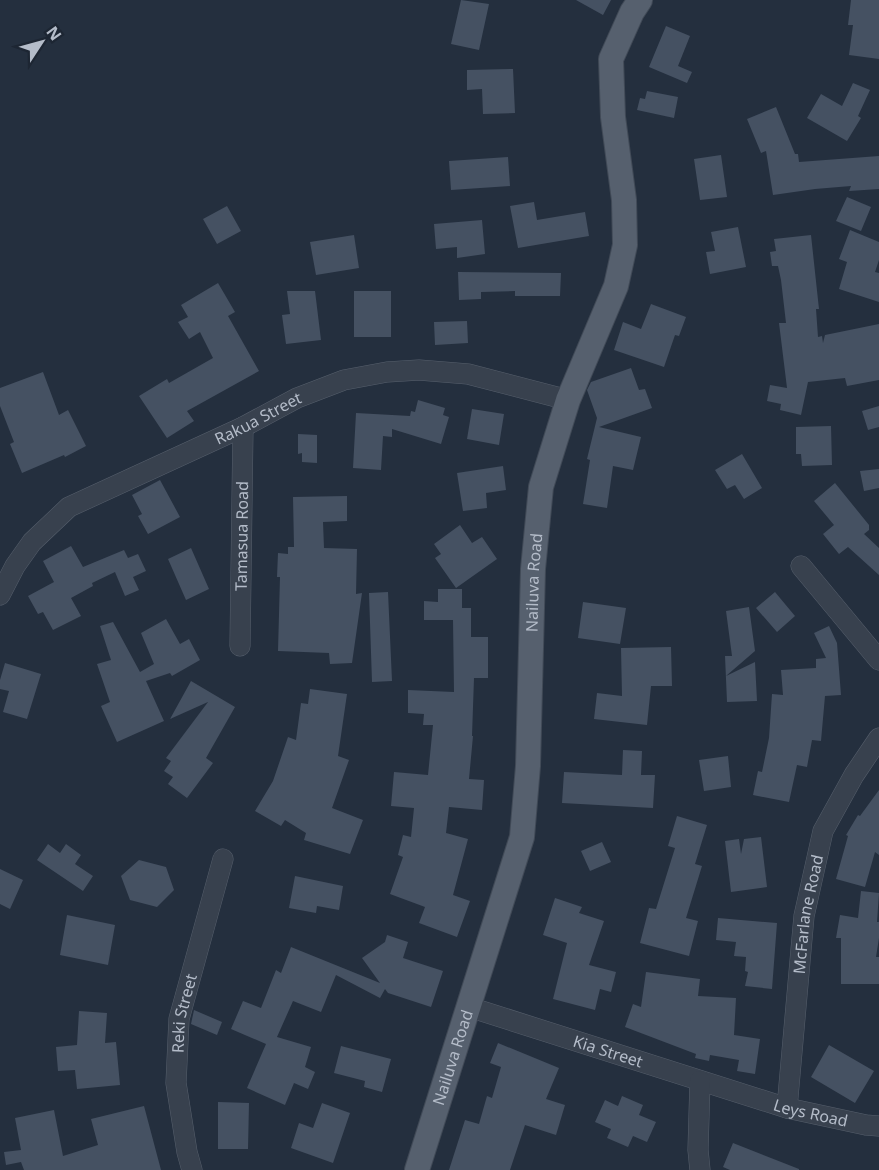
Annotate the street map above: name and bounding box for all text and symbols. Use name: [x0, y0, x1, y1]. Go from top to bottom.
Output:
north arrow: [12, 12, 72, 72]
text: N: [41, 21, 67, 45]
street label: Rakua Street: [211, 386, 305, 450]
street label: Tamasua Road: [230, 481, 253, 591]
street label: Nailuva Road: [520, 532, 547, 632]
street label: McFarlane Road: [788, 852, 828, 975]
street label: Reki Street: [166, 971, 202, 1053]
street label: Nailuva Road: [427, 1007, 478, 1108]
street label: Kia Street: [571, 1030, 646, 1073]
street label: Leys Road: [771, 1093, 850, 1132]

